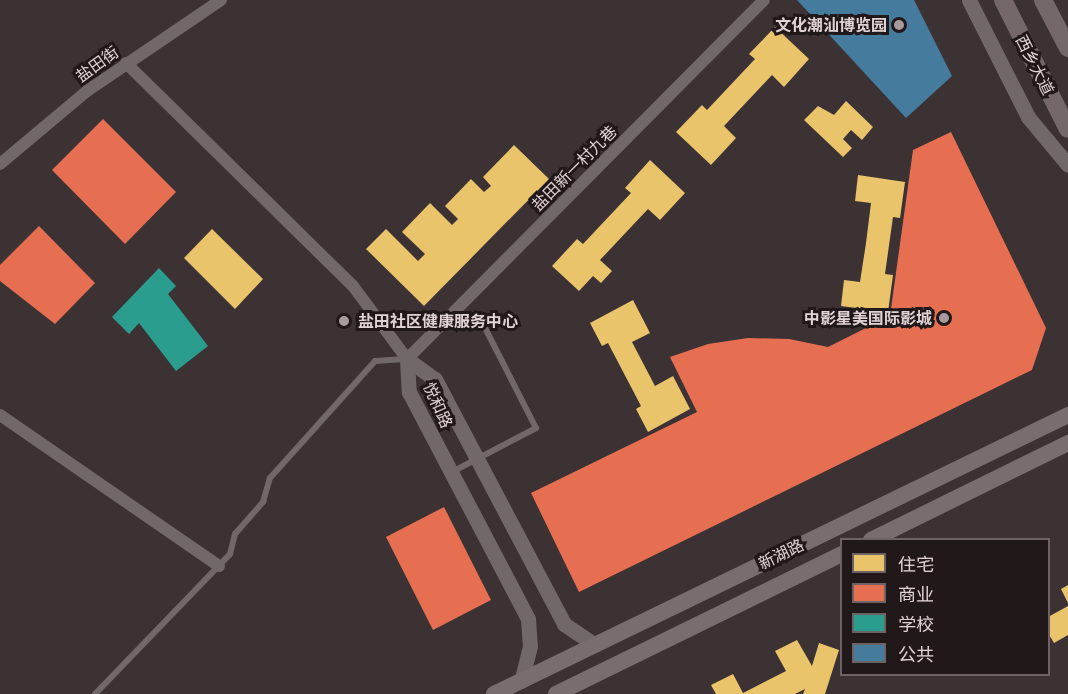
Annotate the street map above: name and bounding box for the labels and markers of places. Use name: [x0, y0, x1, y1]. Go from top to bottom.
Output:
place label: 文化潮汕博览园: [775, 15, 887, 35]
marker: 文化潮汕博览园: [892, 18, 906, 32]
place label: 中影星美国际影城: [804, 308, 932, 328]
place label: 盐田社区健康服务中心: [358, 311, 518, 331]
marker: 中影星美国际影城: [937, 311, 951, 325]
marker: 盐田社区健康服务中心: [335, 312, 353, 330]

